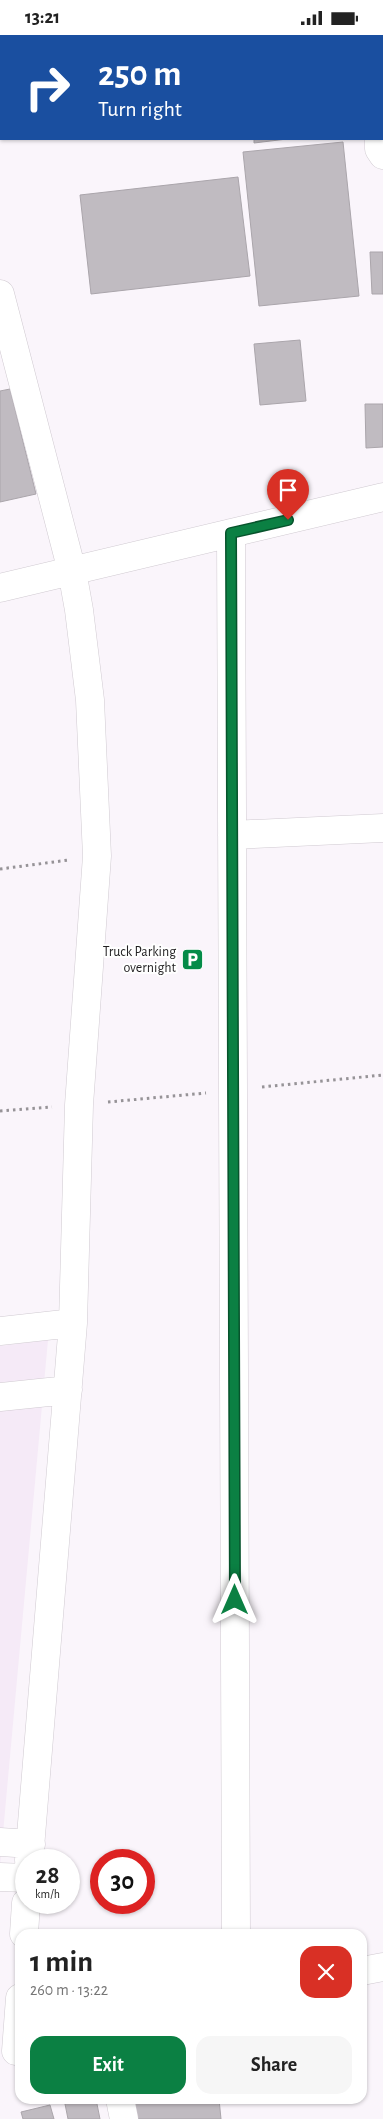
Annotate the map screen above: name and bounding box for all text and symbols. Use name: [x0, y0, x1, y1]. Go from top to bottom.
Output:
text: 13:21: [25, 8, 60, 27]
icon: right: [15, 55, 80, 120]
text: 250 m: [98, 57, 181, 92]
text: Turn right: [98, 98, 182, 120]
pin: [267, 469, 309, 520]
icon: arrive: [274, 476, 302, 504]
place label: Truck Parking overnight: [103, 945, 177, 975]
parking icon: Truck Parking overnight: [180, 947, 204, 971]
position arrow: [208, 1573, 260, 1625]
speed limit sign: 30: [90, 1849, 155, 1914]
text: 28: [35, 1863, 60, 1888]
text: km/h: [35, 1888, 60, 1900]
button: close: [300, 1946, 352, 1998]
text: 1 min: [30, 1947, 93, 1977]
text: 260 m · 13:22: [30, 1982, 108, 1998]
button: Exit: [30, 2036, 186, 2094]
button: Share: [196, 2036, 352, 2094]

